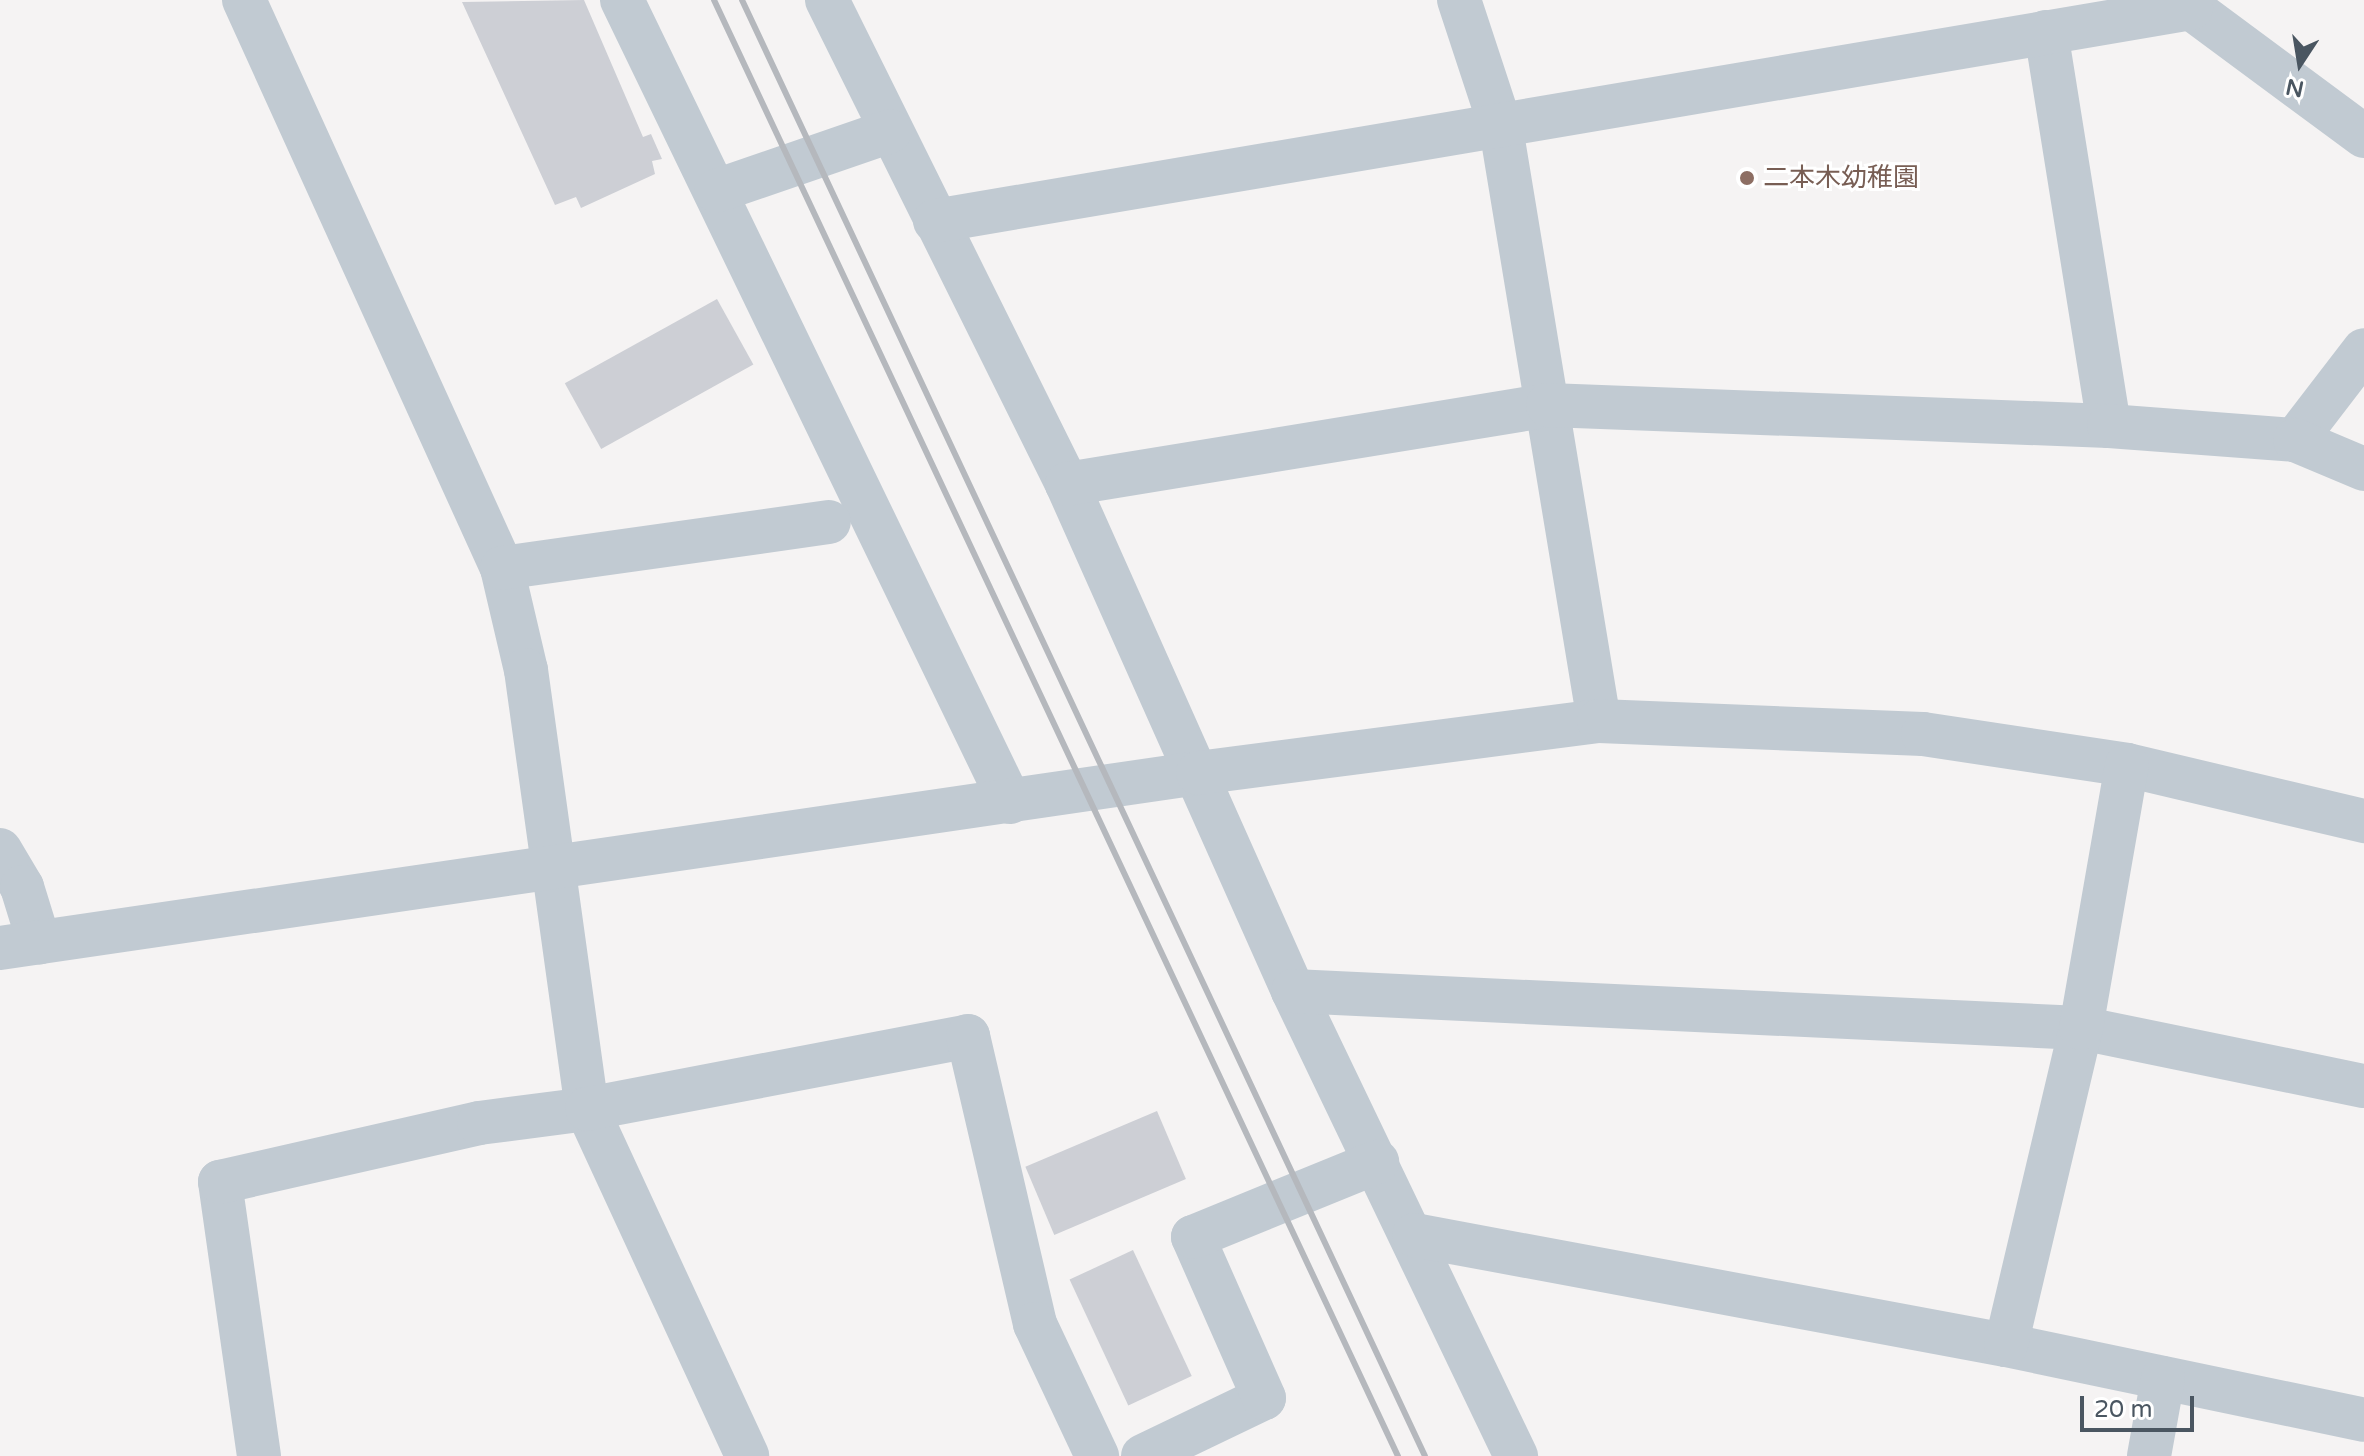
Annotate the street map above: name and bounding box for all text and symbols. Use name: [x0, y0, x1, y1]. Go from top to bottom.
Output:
north arrow: [2260, 24, 2340, 104]
text: N: [2284, 73, 2306, 102]
place label: 二本木幼稚園: [1763, 162, 1919, 194]
marker: 二本木幼稚園: [1738, 169, 1756, 187]
scale bar: [2084, 1380, 2198, 1430]
text: 20 m: [2094, 1395, 2152, 1424]

